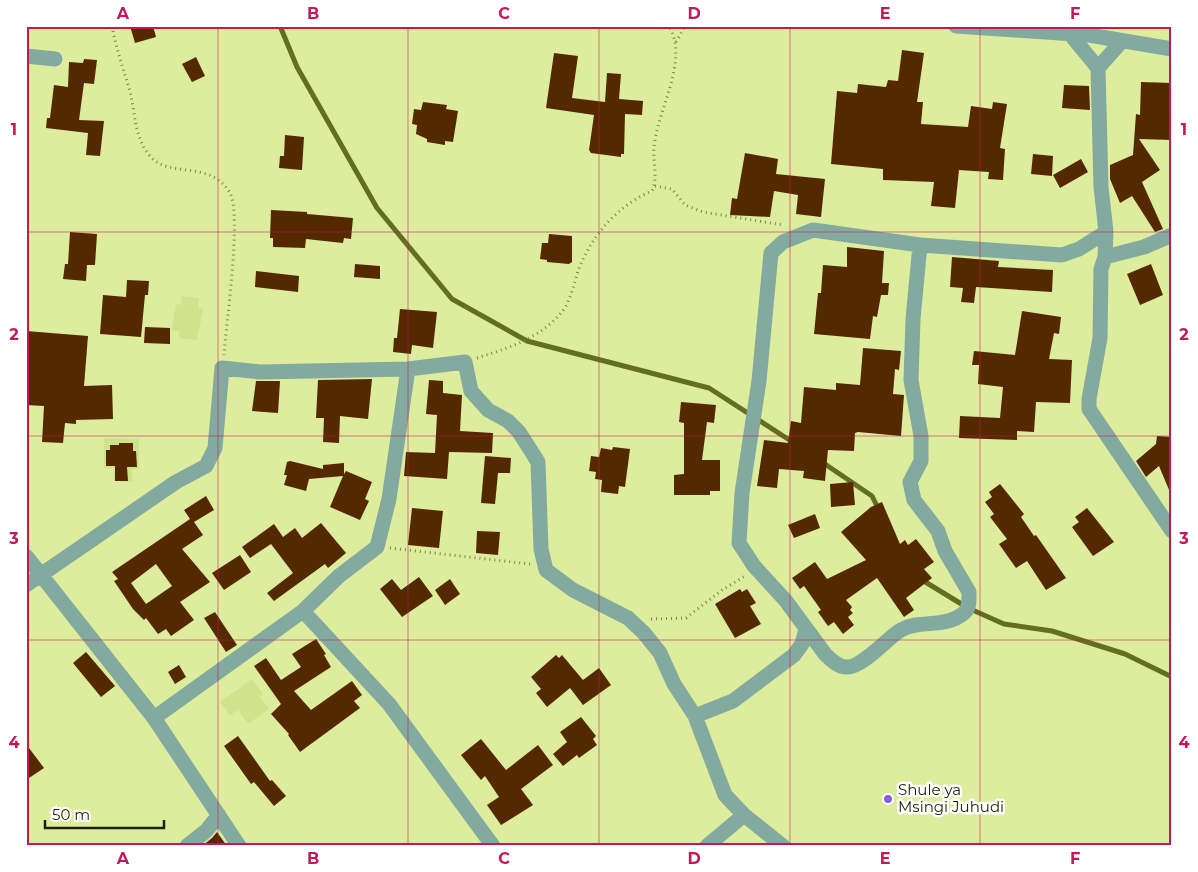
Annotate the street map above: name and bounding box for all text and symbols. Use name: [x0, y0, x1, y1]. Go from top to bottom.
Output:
text: A: [116, 4, 130, 23]
text: B: [307, 4, 319, 23]
text: C: [498, 4, 510, 23]
text: D: [687, 4, 701, 23]
text: E: [880, 4, 890, 23]
text: F: [1070, 4, 1080, 23]
text: 1: [11, 120, 17, 139]
text: 1: [1181, 120, 1187, 139]
text: 2: [9, 325, 19, 344]
text: 2: [1179, 325, 1189, 344]
text: 3: [8, 529, 19, 548]
text: 3: [1178, 529, 1189, 548]
text: 4: [8, 733, 20, 752]
text: 4: [1178, 733, 1190, 752]
place label: Shule ya Msingi Juhudi: [898, 780, 1004, 816]
marker: Shule ya Msingi Juhudi: [882, 793, 894, 805]
scale bar: [45, 797, 164, 829]
text: 50 m: [52, 805, 90, 824]
text: A: [116, 849, 130, 868]
text: B: [307, 849, 319, 868]
text: C: [498, 849, 510, 868]
text: D: [687, 849, 701, 868]
text: E: [880, 849, 890, 868]
text: F: [1070, 849, 1080, 868]

